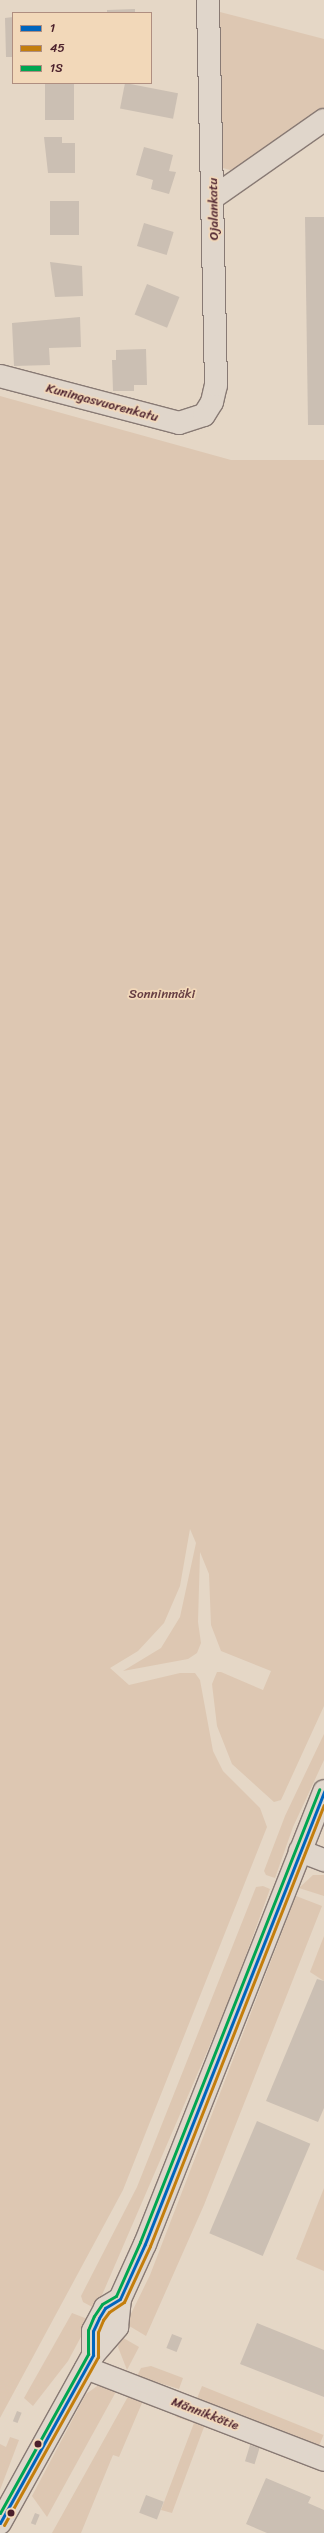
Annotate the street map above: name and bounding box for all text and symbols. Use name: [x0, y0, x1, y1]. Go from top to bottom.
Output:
legend: [12, 12, 152, 84]
text: 1: [50, 17, 55, 39]
text: 45: [50, 37, 65, 59]
text: 1S: [50, 57, 63, 79]
street label: Ojalankatu: [206, 178, 222, 240]
street label: Kuningasvuorenkatu: [44, 381, 160, 425]
park label: Sonninmäki: [129, 986, 195, 1002]
street label: Männikkötie: [169, 2394, 241, 2434]
unlabelled marker: [33, 2439, 43, 2449]
unlabelled marker: [6, 2508, 16, 2518]

